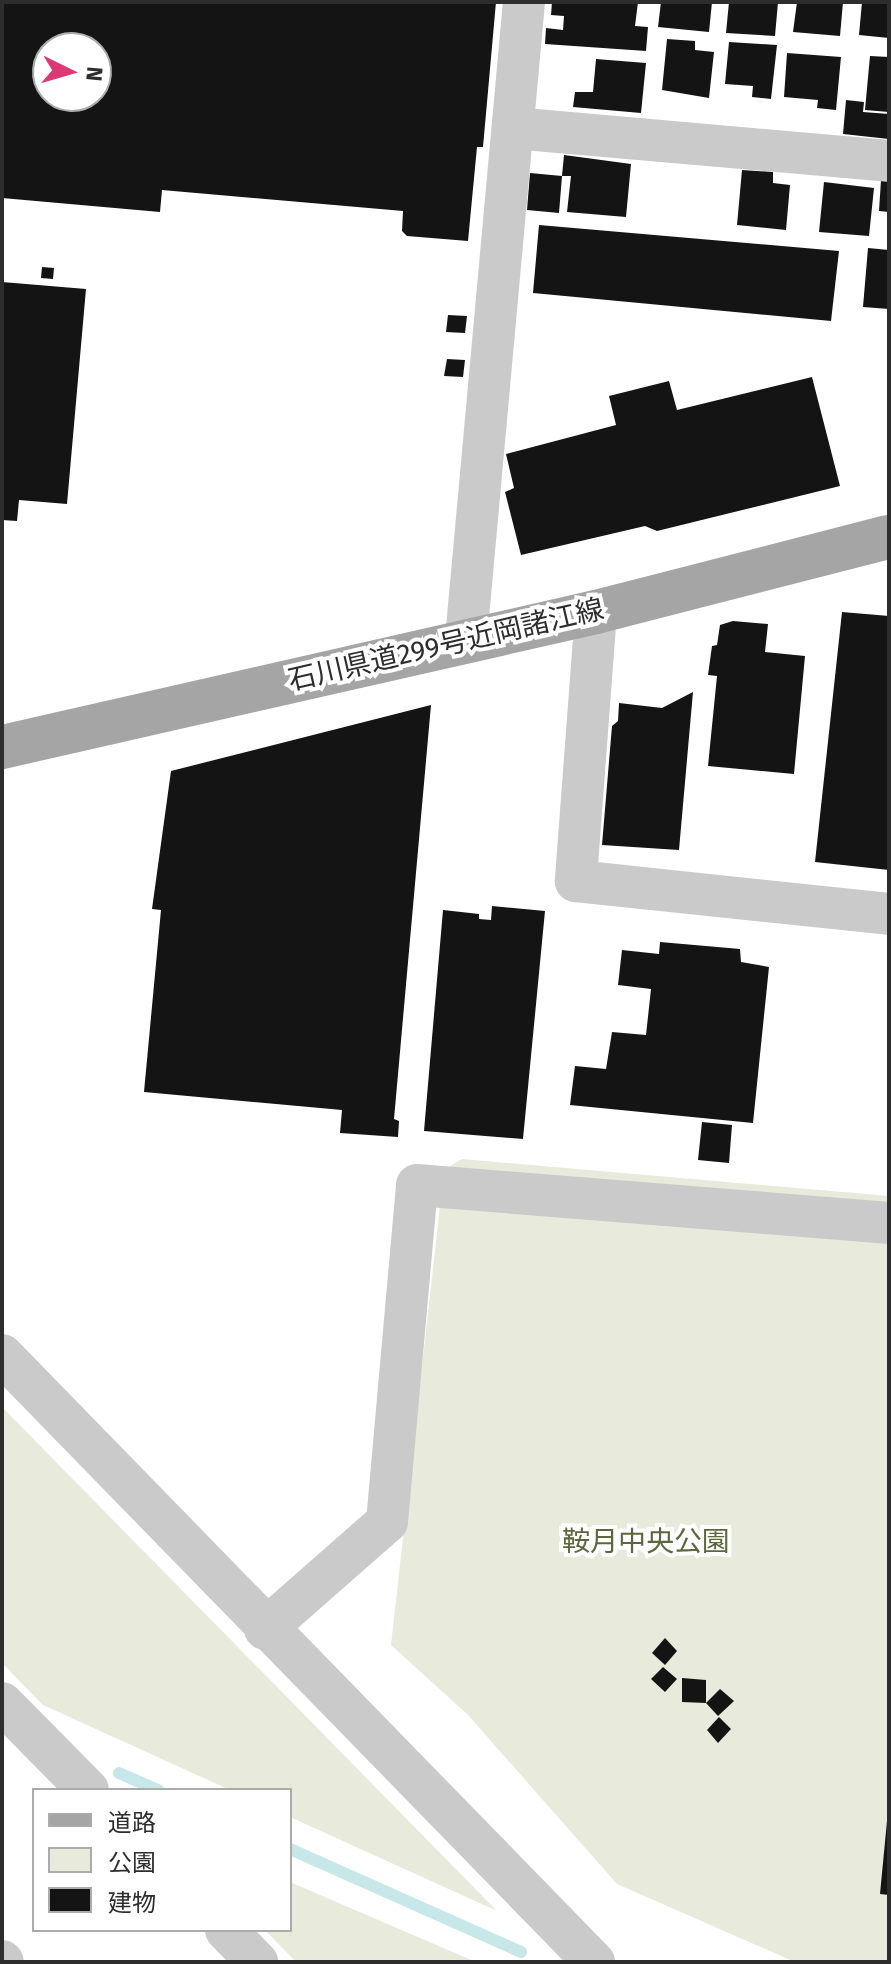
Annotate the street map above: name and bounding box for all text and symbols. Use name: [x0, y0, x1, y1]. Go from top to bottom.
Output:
north arrow: [32, 32, 112, 112]
text: N: [80, 66, 108, 82]
street label: 石川県道299号近岡諸江線: [285, 592, 607, 698]
park label: 鞍月中央公園: [562, 1525, 730, 1559]
legend: [32, 1788, 292, 1932]
text: 道路: [108, 1809, 156, 1837]
text: 公園: [108, 1849, 156, 1877]
text: 建物: [108, 1889, 156, 1917]

